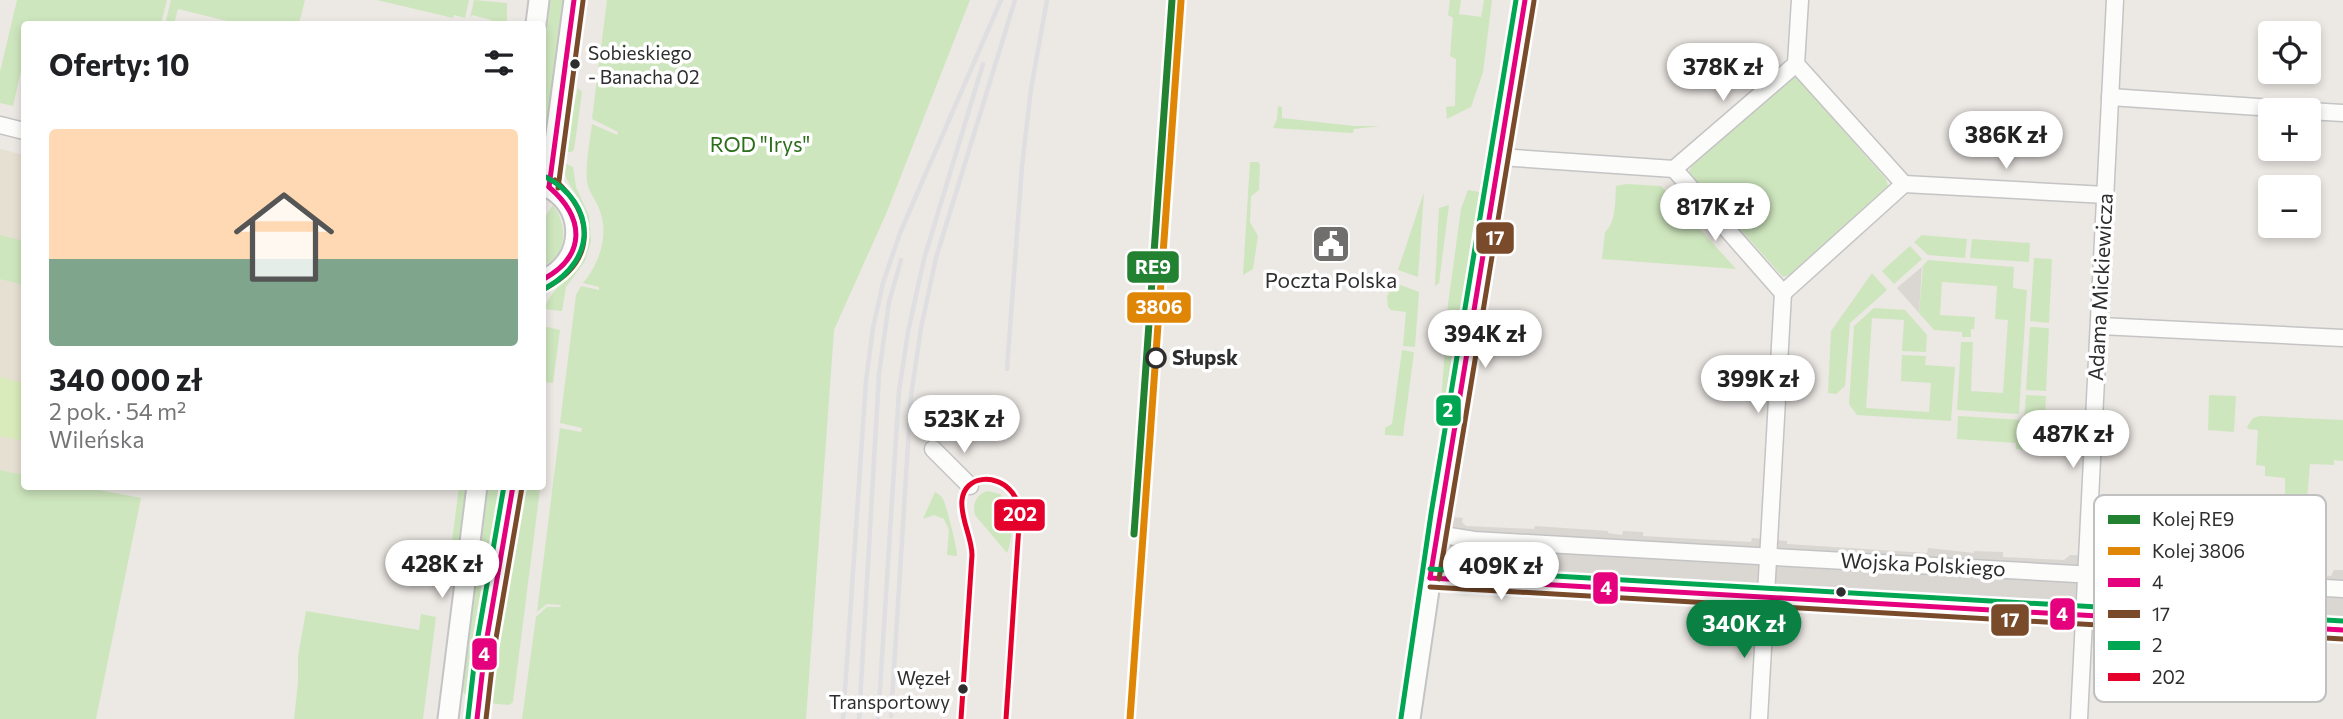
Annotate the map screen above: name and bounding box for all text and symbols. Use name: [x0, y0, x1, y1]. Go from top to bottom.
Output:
map controls: [2258, 21, 2321, 238]
button: locate: [2258, 21, 2321, 84]
place label: Sobieskiego - Banacha 02: [588, 41, 699, 88]
pin: 378K zł: [1658, 43, 1788, 103]
icon: filters: [480, 44, 518, 82]
text: Oferty: 10: [49, 45, 190, 82]
text: 378K zł: [1683, 52, 1763, 80]
marker: Sobieskiego - Banacha 02: [568, 57, 582, 71]
button: +: [2258, 98, 2321, 161]
pin: 386K zł: [1941, 111, 2071, 171]
text: 386K zł: [1965, 120, 2047, 148]
park label: ROD "Irys": [710, 131, 810, 156]
icon: home: [221, 174, 347, 300]
button: −: [2258, 175, 2321, 238]
pin: 817K zł: [1650, 184, 1780, 243]
text: 817K zł: [1676, 192, 1754, 220]
street label: Adama Mickiewicza: [2082, 192, 2117, 381]
line badge: 17: [1475, 221, 1515, 255]
public building icon: Poczta Polska: [1310, 223, 1352, 265]
text: 17: [1485, 226, 1505, 249]
line badge: RE9: [1126, 250, 1180, 284]
text: RE9: [1135, 255, 1171, 278]
place label: Poczta Polska: [1265, 267, 1397, 292]
line badge: 3806: [1126, 291, 1192, 324]
text: 3806: [1135, 295, 1183, 318]
pin: 394K zł: [1420, 310, 1550, 370]
text: 394K zł: [1444, 319, 1526, 347]
place label: Słupsk: [1172, 344, 1238, 369]
marker: Słupsk: [1146, 348, 1166, 368]
pin: 399K zł: [1693, 356, 1823, 415]
text: 340 000 zł: [49, 360, 202, 397]
text: 399K zł: [1717, 364, 1799, 392]
line badge: 2: [1435, 394, 1462, 427]
pin: 523K zł: [899, 396, 1029, 455]
text: 2 pok. · 54 m²: [49, 397, 186, 425]
text: 2: [1443, 398, 1453, 421]
text: 523K zł: [924, 404, 1004, 432]
pin: 487K zł: [2008, 410, 2138, 470]
text: 487K zł: [2032, 419, 2114, 447]
text: Wileńska: [49, 425, 144, 453]
legend: [2094, 495, 2326, 702]
line badge: 202: [993, 498, 1046, 532]
text: 202: [1003, 502, 1037, 525]
text: Kolej RE9: [2152, 507, 2234, 530]
text: Kolej 3806: [2152, 539, 2245, 562]
pin: 428K zł: [377, 540, 507, 600]
pin: 409K zł: [1436, 542, 1566, 602]
street label: Wojska Polskiego: [1840, 547, 2006, 580]
text: 428K zł: [401, 549, 483, 577]
text: 409K zł: [1459, 551, 1543, 579]
text: 4: [2152, 570, 2163, 593]
line badge: 4: [1592, 571, 1619, 605]
text: 4: [1600, 576, 1612, 599]
unlabelled marker: [1834, 585, 1848, 599]
line badge: 4: [2049, 597, 2076, 631]
pin: 340K zł: [1679, 600, 1809, 660]
text: 4: [2056, 602, 2068, 625]
text: 17: [2152, 602, 2170, 625]
line badge: 17: [1990, 603, 2030, 637]
text: 17: [2000, 608, 2020, 631]
text: 340K zł: [1702, 609, 1786, 637]
text: 2: [2152, 633, 2163, 656]
line badge: 4: [471, 637, 498, 671]
text: 4: [478, 642, 490, 665]
text: 202: [2152, 665, 2185, 688]
place label: Węzeł Transportowy: [829, 666, 950, 713]
marker: Węzeł Transportowy: [956, 682, 970, 696]

